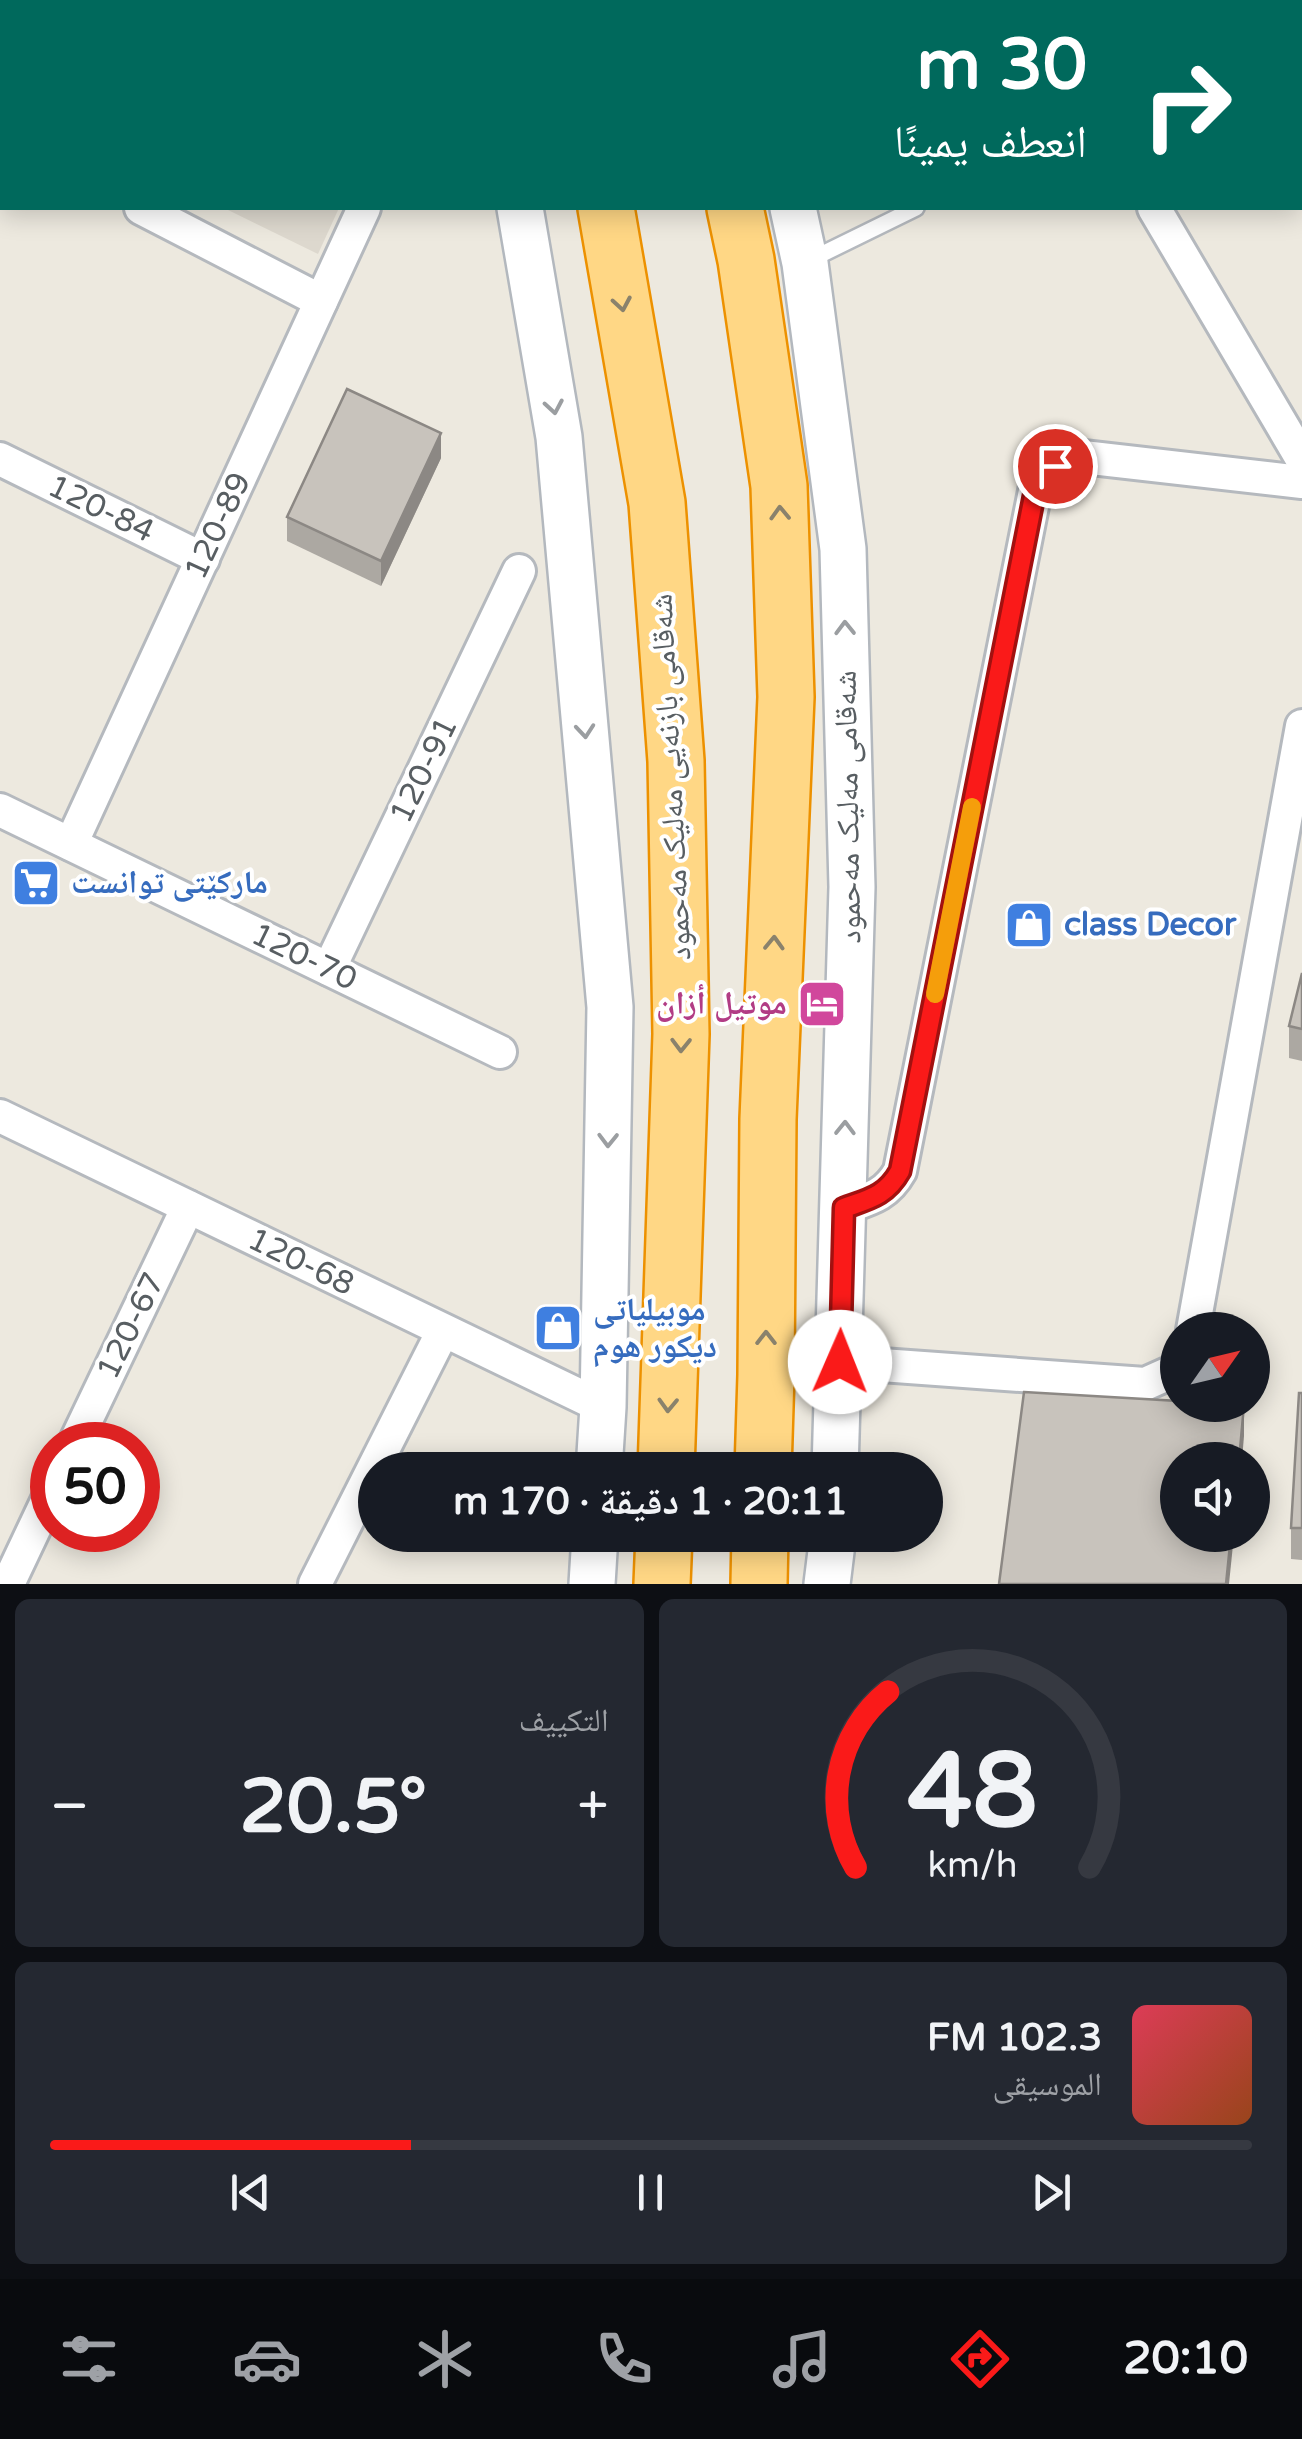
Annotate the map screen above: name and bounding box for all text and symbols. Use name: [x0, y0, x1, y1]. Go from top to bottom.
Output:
text: 30 m: [917, 24, 1087, 108]
icon: right: [1122, 40, 1252, 170]
text: انعطف يمينًا: [894, 116, 1087, 170]
one-way arrow: [611, 295, 632, 312]
one-way arrow: [543, 399, 564, 415]
pin: [1013, 424, 1098, 509]
icon: arrive: [1028, 439, 1083, 494]
street label: 120-84: [42, 467, 160, 551]
street label: 120-89: [177, 467, 259, 585]
one-way arrow: [770, 505, 791, 521]
street label: شەقامی بازنەیی مەلیک مەحمود: [642, 593, 700, 961]
one-way arrow: [835, 619, 856, 635]
street label: شەقامی مەلیک مەحمود: [827, 670, 869, 944]
street label: 120-91: [382, 711, 466, 829]
one-way arrow: [574, 723, 596, 739]
supermarket icon: مارکێتی توانست: [10, 857, 62, 909]
place label: مارکێتی توانست: [71, 864, 268, 902]
shop icon: class Decor: [1003, 899, 1055, 951]
place label: class Decor: [1064, 906, 1237, 944]
street label: 120-70: [245, 915, 363, 999]
one-way arrow: [763, 934, 784, 950]
hotel icon: موتيل أزان: [796, 978, 848, 1030]
place label: موتيل أزان: [656, 984, 787, 1023]
one-way arrow: [670, 1037, 691, 1053]
one-way arrow: [835, 1119, 856, 1135]
one-way arrow: [597, 1132, 618, 1148]
street label: 120-68: [242, 1220, 360, 1304]
street label: 120-67: [89, 1267, 173, 1385]
place label: موبیلیاتی دیکور هوم: [593, 1291, 717, 1368]
shop icon: موبیلیاتی دیکور هوم: [532, 1302, 584, 1354]
position arrow: [788, 1310, 892, 1414]
north arrow: [1160, 1312, 1270, 1422]
map controls: [1160, 1312, 1270, 1552]
one-way arrow: [755, 1329, 777, 1344]
one-way arrow: [658, 1397, 679, 1413]
speed limit sign: 50: [30, 1422, 160, 1552]
button: sound: [1160, 1442, 1270, 1552]
text: 20:11 · 1 دقيقة · 170 m: [453, 1479, 848, 1525]
text: التكييف: [519, 1702, 609, 1740]
text: 48: [907, 1730, 1038, 1855]
text: 20.5°: [240, 1762, 427, 1852]
text: −: [50, 1774, 89, 1840]
text: +: [578, 1774, 609, 1840]
text: km/h: [928, 1844, 1018, 1887]
text: 102.3 FM: [927, 2015, 1102, 2061]
text: الموسيقى: [992, 2066, 1102, 2104]
icon: previous: [223, 2165, 278, 2220]
icon: pause: [623, 2165, 678, 2220]
icon: next: [1024, 2165, 1079, 2220]
icon: filters: [54, 2324, 124, 2394]
icon: car: [232, 2324, 302, 2394]
icon: climate: [410, 2324, 480, 2394]
icon: phone: [589, 2324, 659, 2394]
icon: music: [767, 2324, 837, 2394]
icon: directions: [945, 2324, 1015, 2394]
text: 20:10: [1123, 2332, 1248, 2386]

